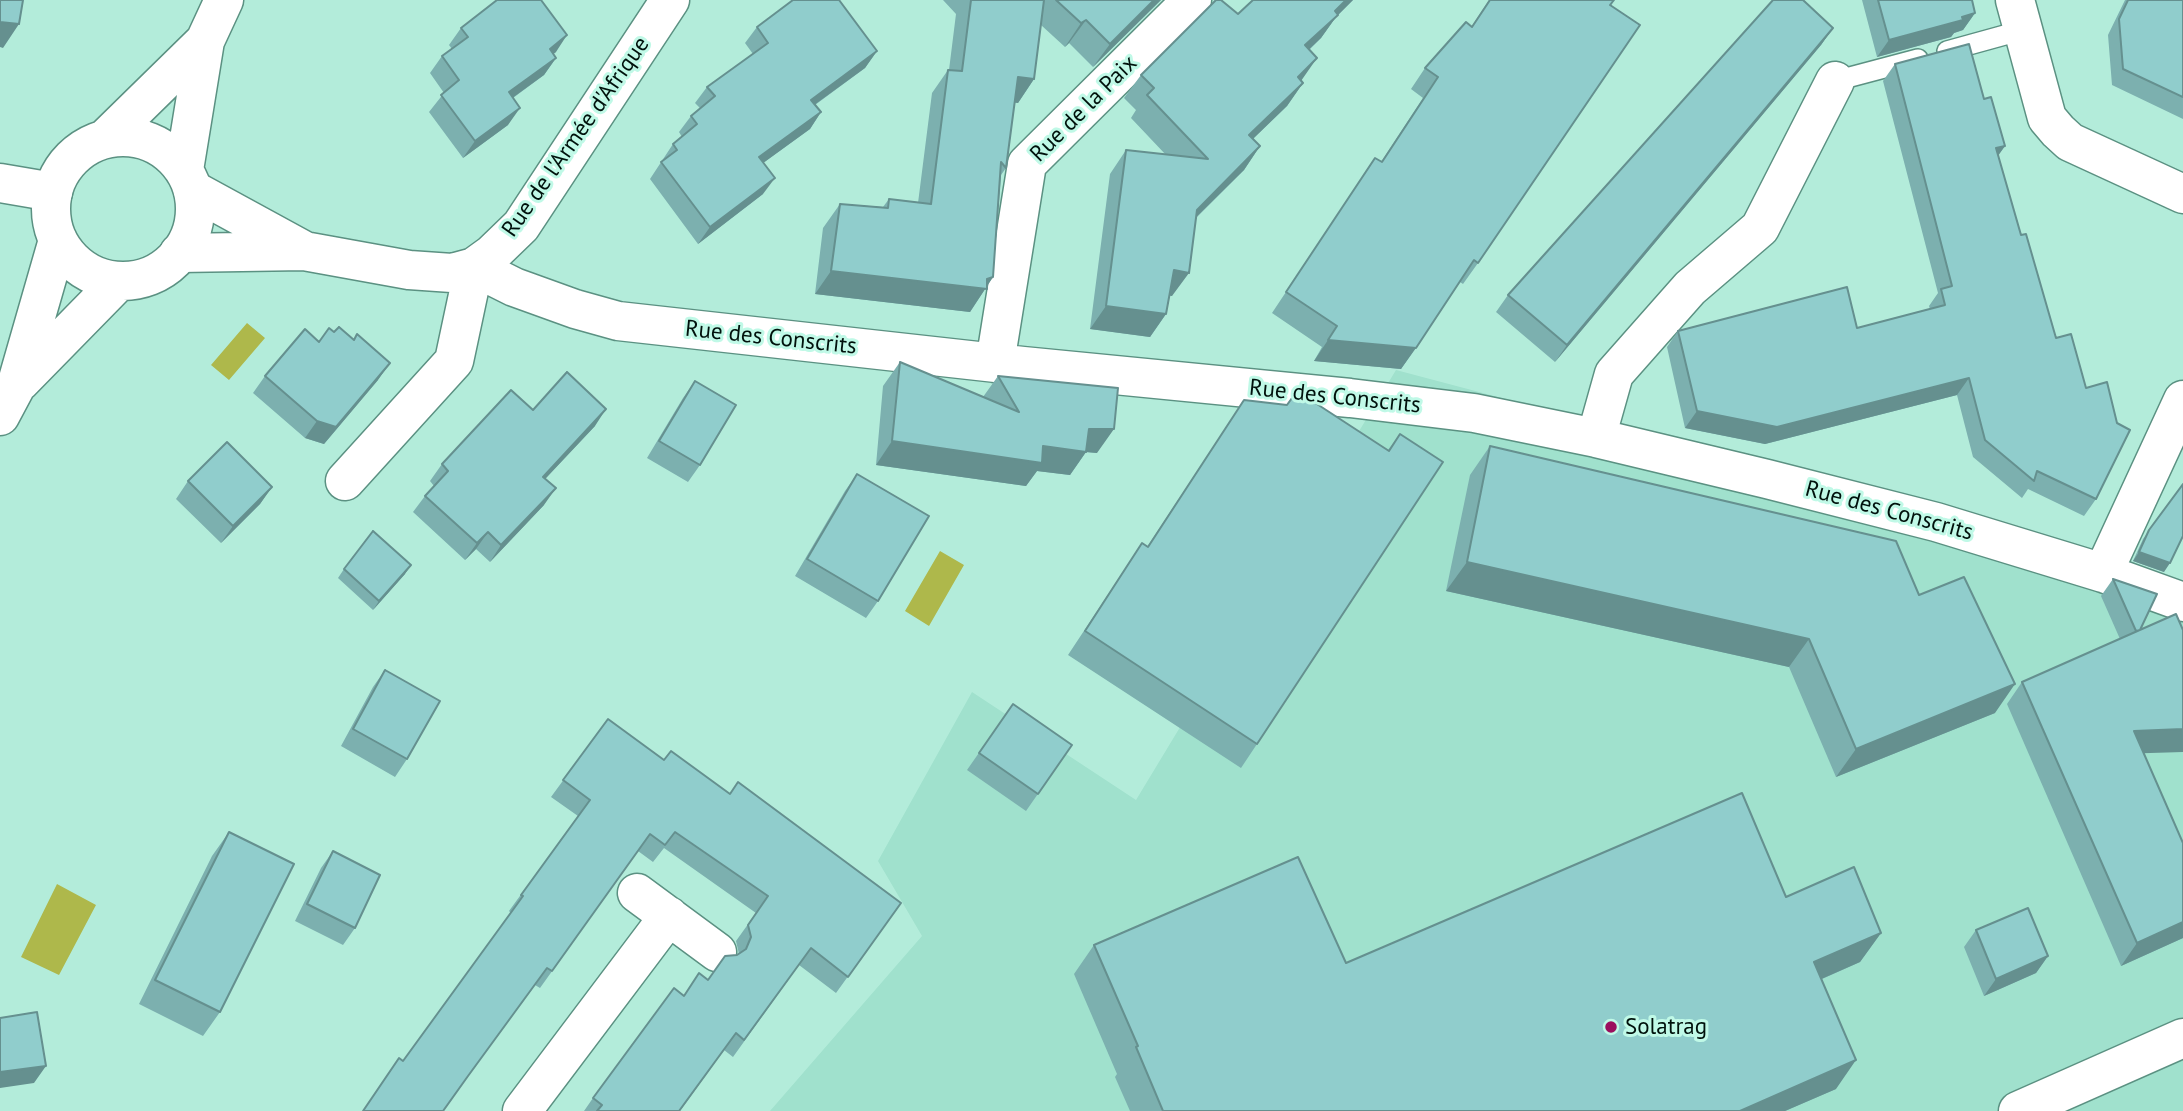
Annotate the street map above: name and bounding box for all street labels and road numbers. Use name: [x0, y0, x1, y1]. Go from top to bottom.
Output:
street label: Rue de l'Armée d'Afrique: [496, 32, 656, 242]
street label: Rue de la Paix: [1025, 50, 1143, 168]
street label: Rue des Conscrits: [684, 315, 858, 361]
street label: Rue des Conscrits: [1248, 374, 1422, 420]
street label: Rue des Conscrits: [1802, 475, 1976, 547]

